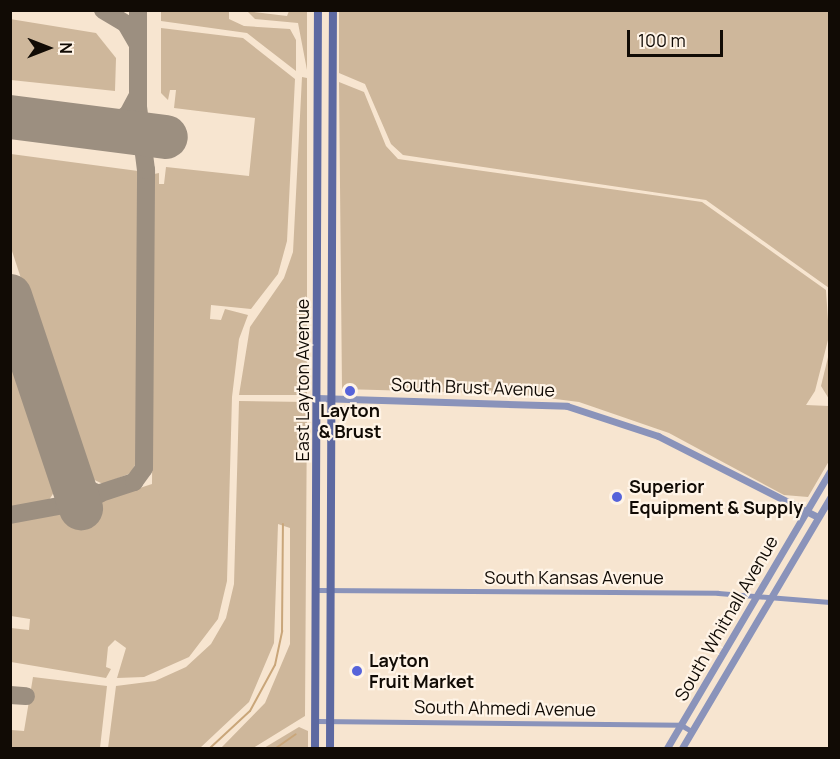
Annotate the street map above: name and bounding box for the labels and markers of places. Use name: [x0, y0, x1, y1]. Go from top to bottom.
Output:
marker: Layton & Brust: [343, 384, 357, 398]
place label: Layton & Brust: [319, 400, 381, 442]
place label: Superior Equipment & Supply: [629, 476, 803, 518]
marker: Superior Equipment & Supply: [610, 490, 624, 504]
place label: Layton Fruit Market: [369, 650, 474, 692]
marker: Layton Fruit Market: [350, 664, 364, 678]

